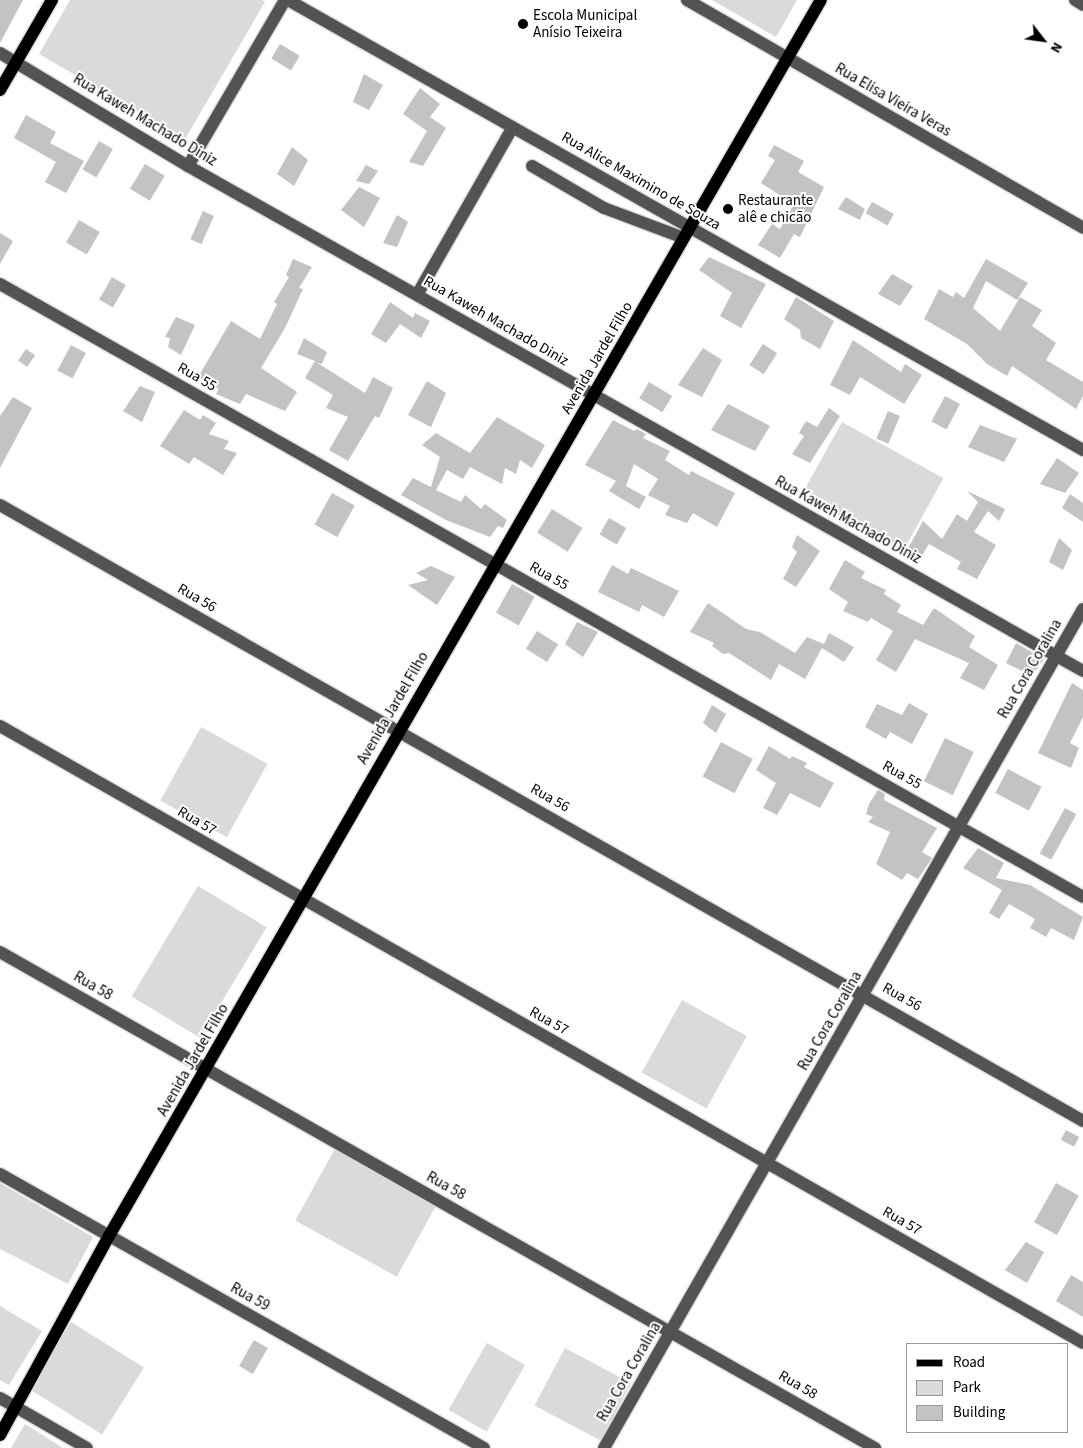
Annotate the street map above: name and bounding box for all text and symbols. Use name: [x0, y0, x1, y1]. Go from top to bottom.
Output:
place label: Escola Municipal Anísio Teixeira: [533, 6, 637, 41]
north arrow: [1018, 15, 1068, 65]
marker: Escola Municipal Anísio Teixeira: [517, 18, 529, 30]
text: N: [1045, 38, 1067, 57]
street label: Rua Elisa Vieira Veras: [832, 59, 954, 141]
street label: Rua Kaweh Machado Diniz: [70, 70, 220, 170]
street label: Rua Alice Maximino de Souza: [558, 128, 724, 234]
place label: Restaurante alê e chicão: [738, 191, 813, 226]
marker: Restaurante alê e chicão: [722, 203, 734, 215]
street label: Rua Kaweh Machado Diniz: [420, 272, 572, 370]
street label: Avenida Jardel Filho: [558, 299, 636, 417]
street label: Rua 55: [174, 359, 220, 395]
street label: Rua Kaweh Machado Diniz: [772, 472, 924, 568]
street label: Rua 55: [526, 558, 572, 594]
street label: Rua 56: [174, 580, 220, 616]
street label: Rua Cora Coralina: [994, 616, 1066, 722]
street label: Avenida Jardel Filho: [354, 649, 432, 767]
street label: Rua 55: [879, 757, 925, 793]
street label: Rua 56: [527, 780, 573, 816]
street label: Rua 57: [174, 803, 220, 839]
street label: Rua 58: [70, 968, 116, 1004]
street label: Rua Cora Coralina: [794, 968, 866, 1074]
street label: Rua 56: [879, 979, 925, 1015]
street label: Avenida Jardel Filho: [154, 1001, 232, 1119]
street label: Rua 57: [526, 1003, 572, 1039]
street label: Rua 58: [423, 1168, 469, 1204]
street label: Rua 57: [879, 1203, 925, 1239]
street label: Rua 59: [227, 1279, 273, 1315]
street label: Rua Cora Coralina: [593, 1319, 665, 1425]
legend: [906, 1343, 1068, 1433]
text: Road: [953, 1352, 985, 1373]
street label: Rua 58: [775, 1367, 821, 1403]
text: Park: [953, 1377, 981, 1398]
text: Building: [953, 1402, 1005, 1423]

